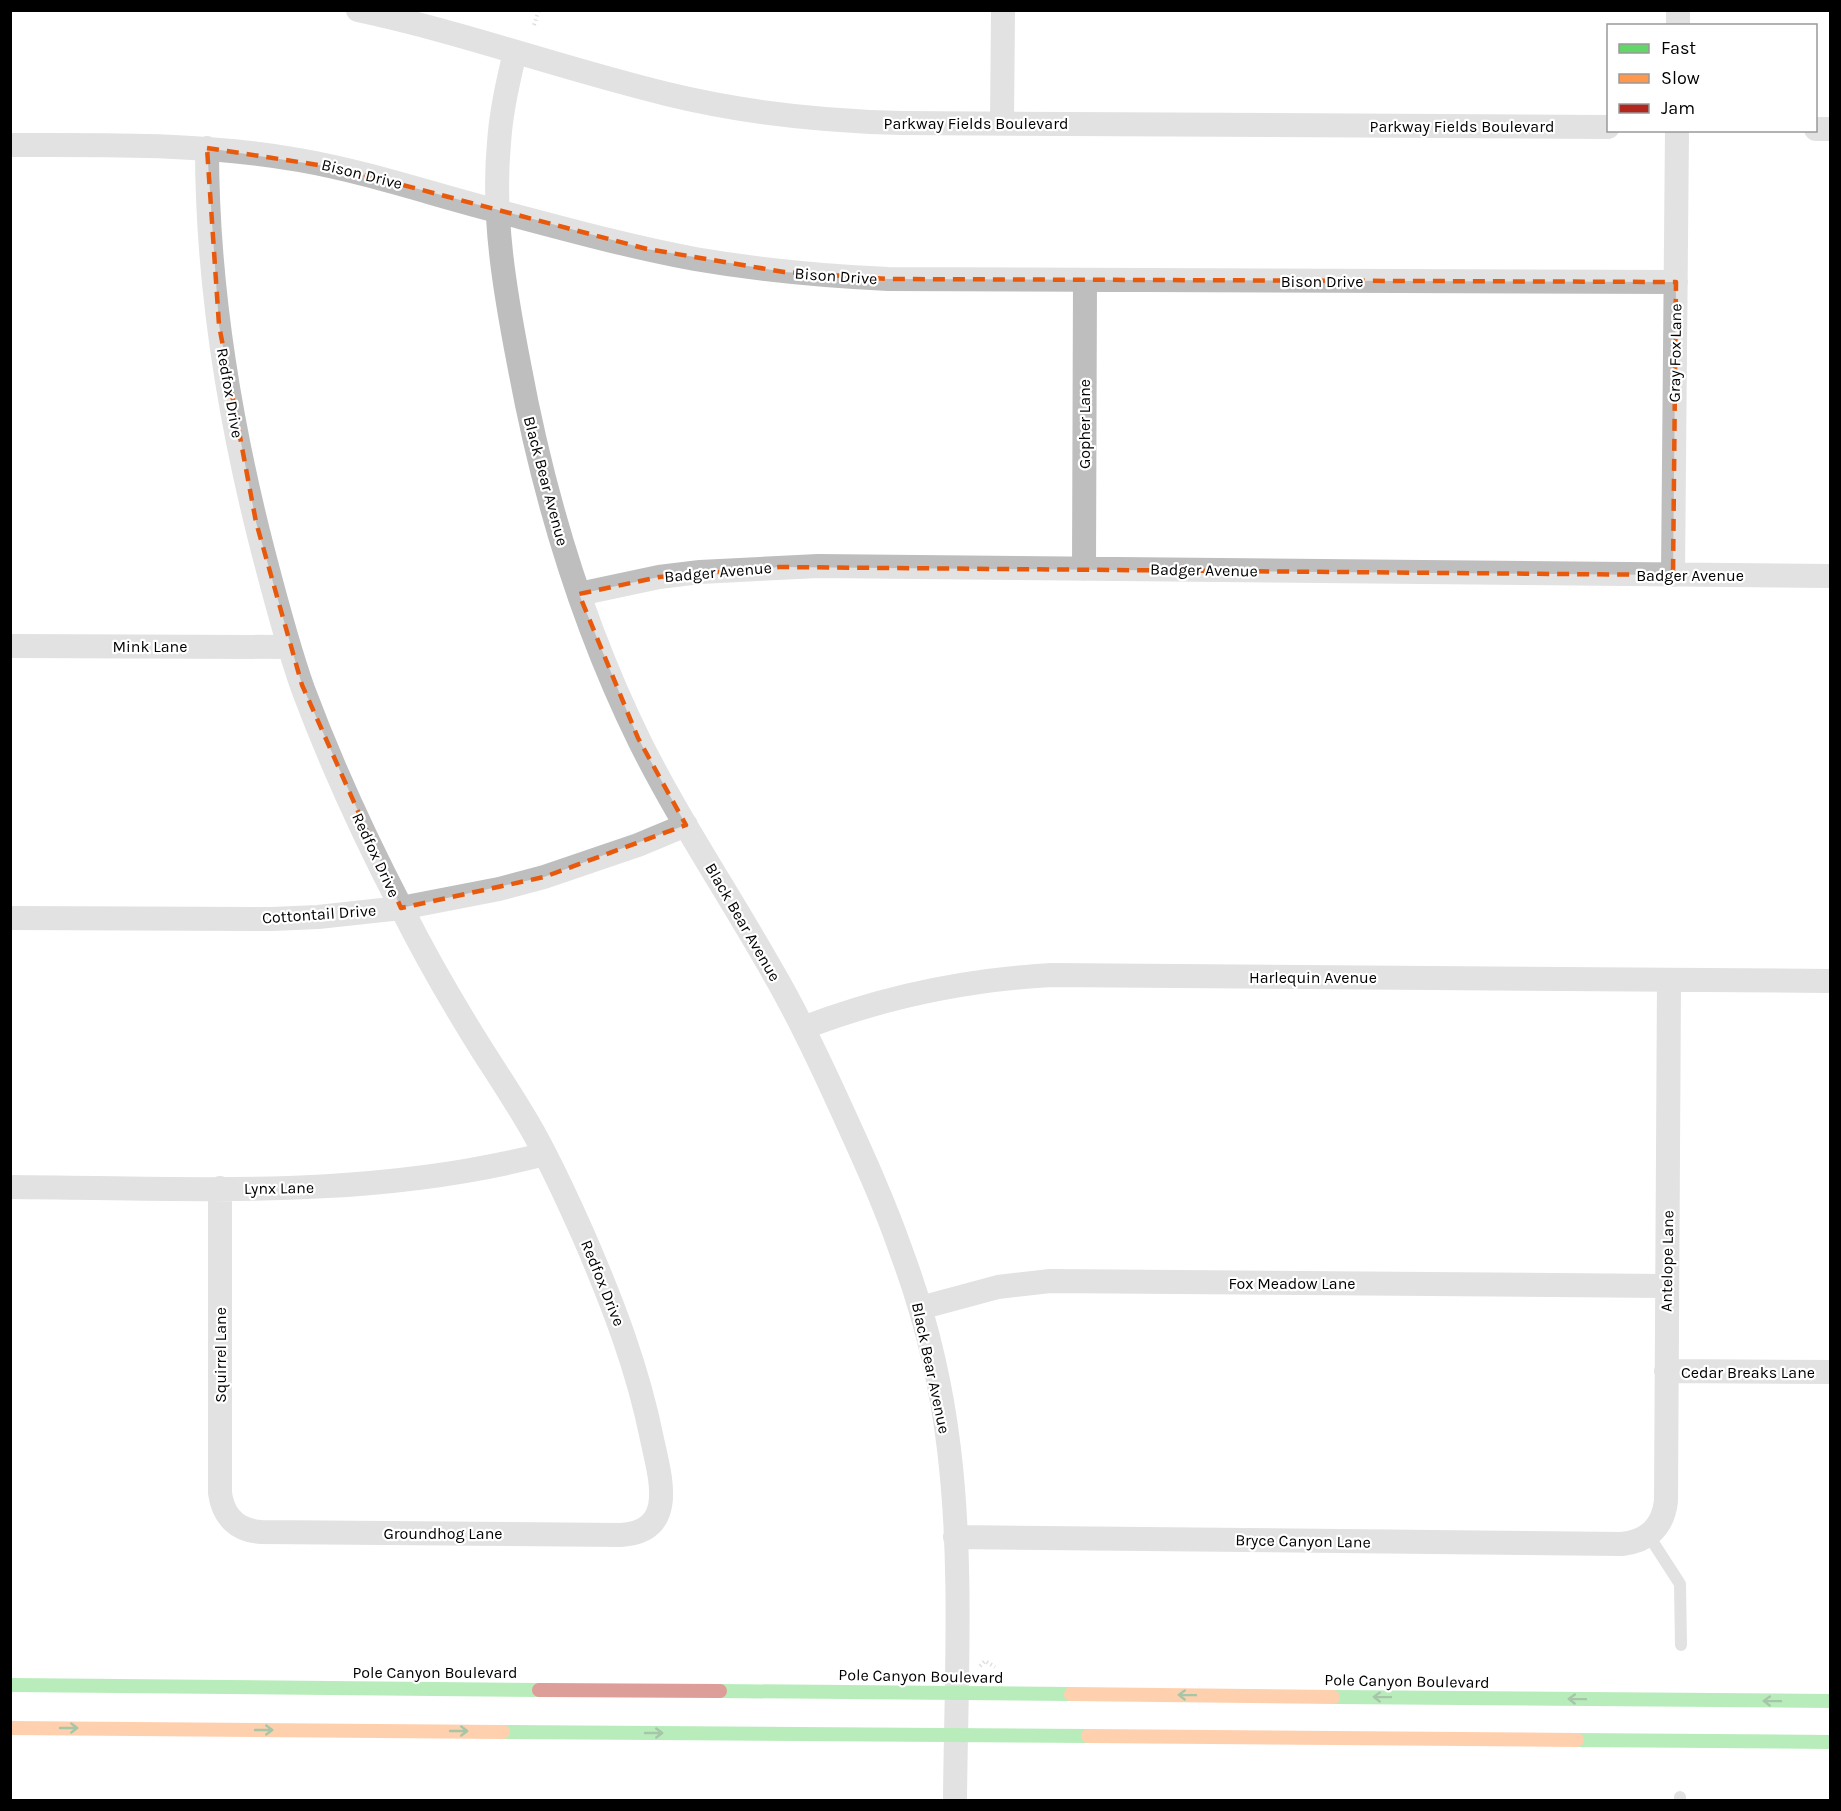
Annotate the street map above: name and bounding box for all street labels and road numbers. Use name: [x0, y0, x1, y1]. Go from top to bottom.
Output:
street label: Parkway Fields Boulevard: [884, 114, 1068, 133]
street label: Parkway Fields Boulevard: [1370, 117, 1554, 136]
street label: Bison Drive: [320, 155, 404, 193]
street label: Bison Drive: [794, 264, 878, 288]
street label: Bison Drive: [1281, 272, 1363, 291]
street label: Gray Fox Lane: [1665, 303, 1685, 403]
street label: Redfox Drive: [213, 347, 247, 439]
street label: Gopher Lane: [1075, 379, 1094, 469]
street label: Black Bear Avenue: [520, 414, 572, 548]
street label: Badger Avenue: [664, 558, 772, 586]
street label: Badger Avenue: [1150, 560, 1258, 580]
street label: Badger Avenue: [1636, 566, 1744, 585]
street label: Mink Lane: [113, 637, 187, 656]
street label: Redfox Drive: [348, 810, 404, 900]
street label: Black Bear Avenue: [701, 859, 785, 985]
street label: Cottontail Drive: [261, 901, 377, 927]
street label: Harlequin Avenue: [1249, 968, 1377, 987]
street label: Lynx Lane: [244, 1178, 314, 1198]
street label: Antelope Lane: [1657, 1210, 1677, 1312]
street label: Redfox Drive: [577, 1237, 629, 1329]
street label: Fox Meadow Lane: [1228, 1274, 1356, 1293]
street label: Black Bear Avenue: [908, 1301, 954, 1435]
street label: Squirrel Lane: [211, 1307, 230, 1403]
street label: Cedar Breaks Lane: [1681, 1363, 1815, 1382]
street label: Groundhog Lane: [383, 1524, 503, 1543]
street label: Bryce Canyon Lane: [1235, 1530, 1371, 1552]
street label: Pole Canyon Boulevard: [352, 1663, 518, 1682]
street label: Pole Canyon Boulevard: [838, 1665, 1004, 1687]
street label: Pole Canyon Boulevard: [1324, 1670, 1490, 1692]

